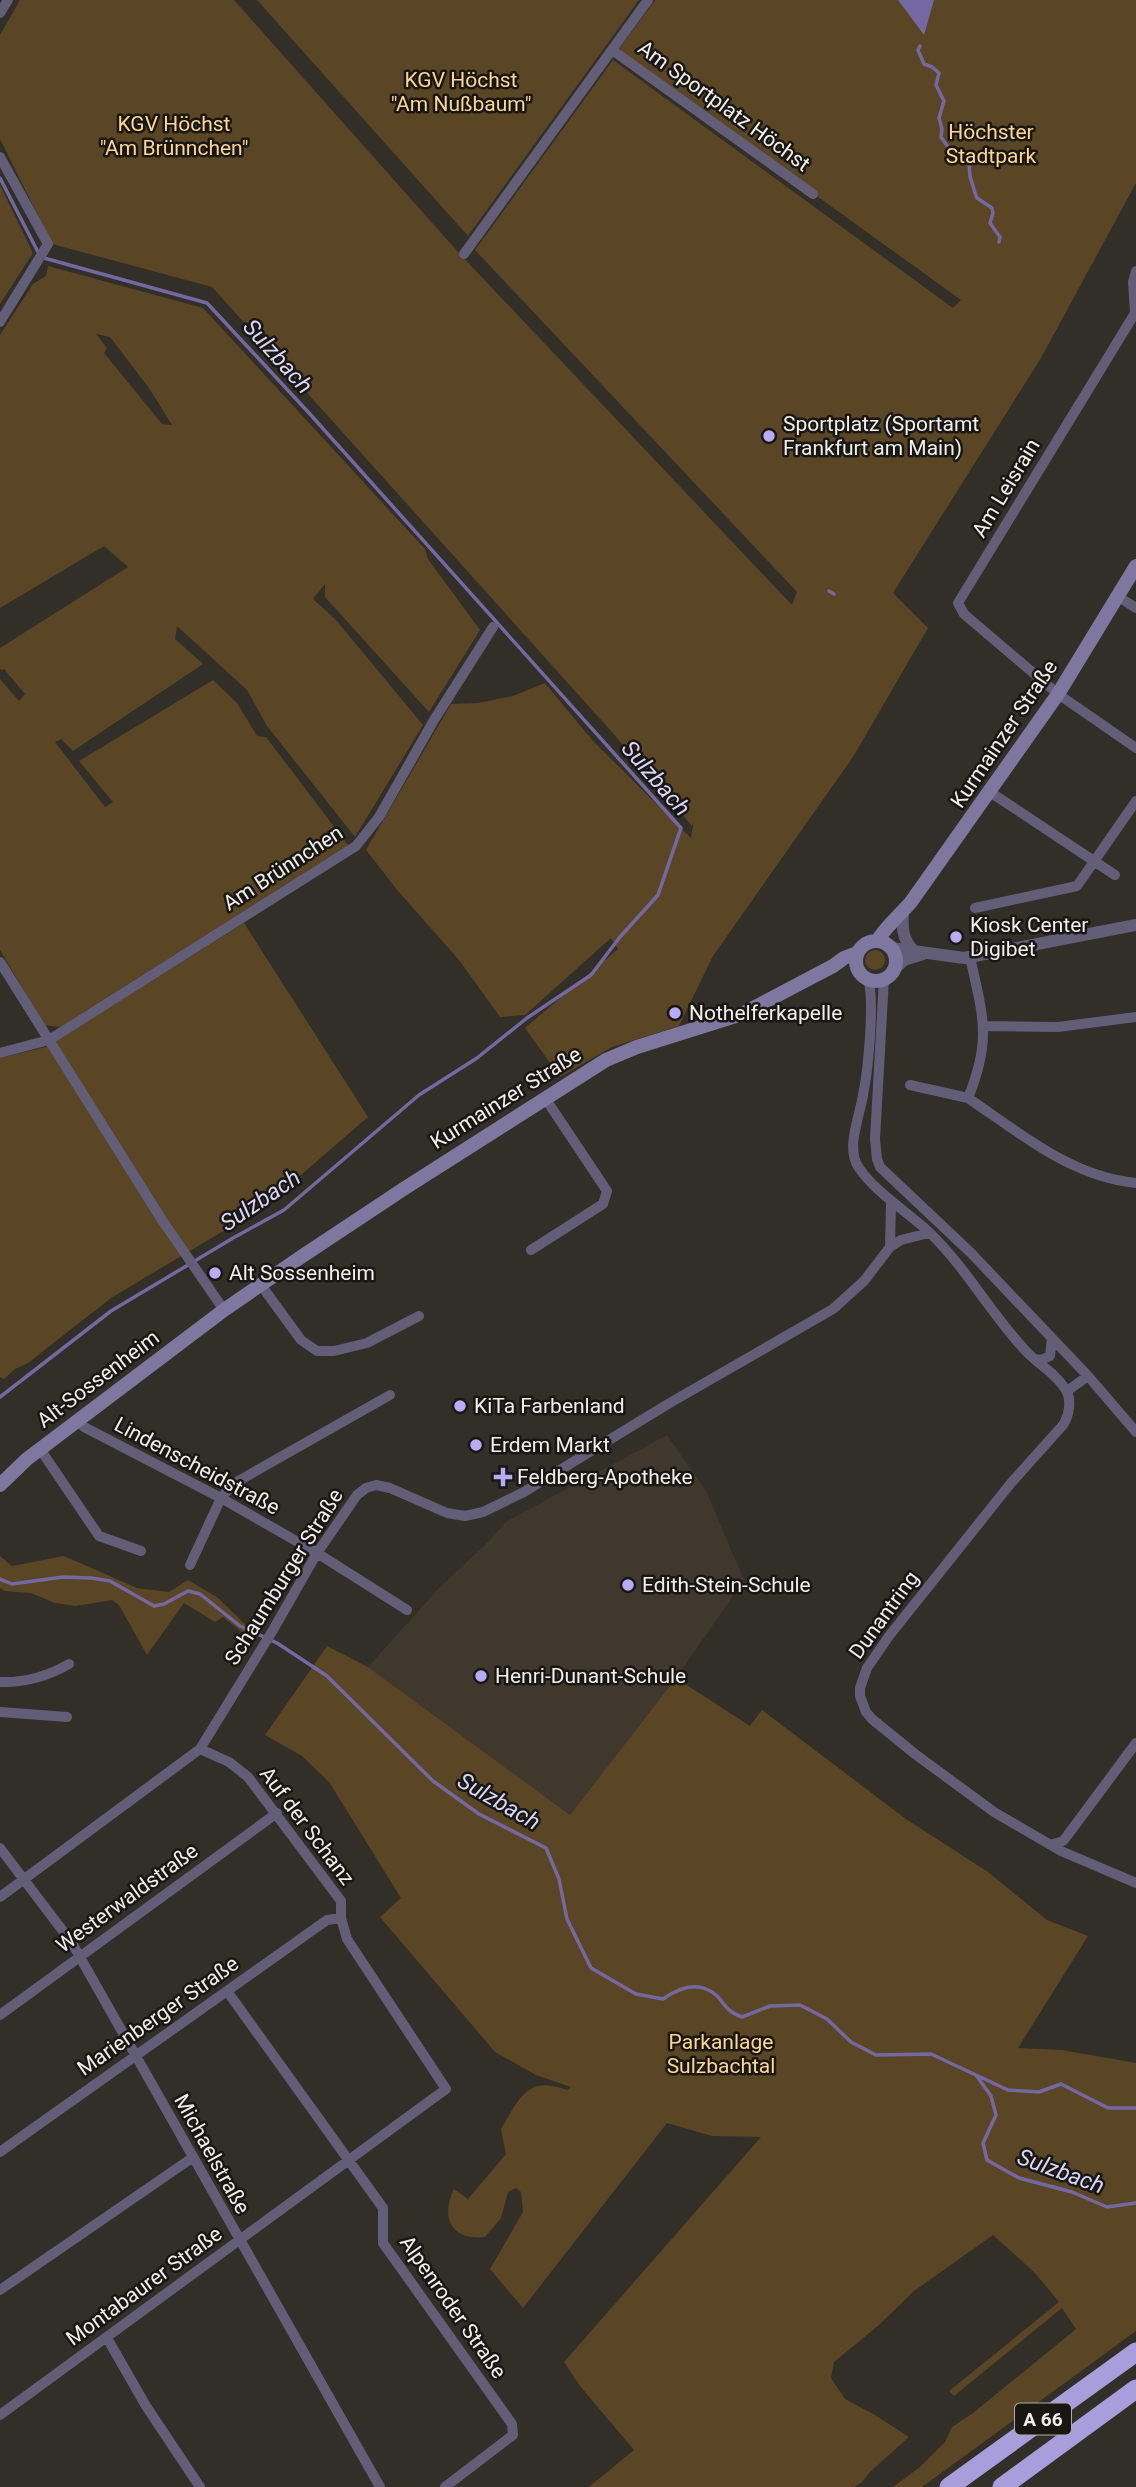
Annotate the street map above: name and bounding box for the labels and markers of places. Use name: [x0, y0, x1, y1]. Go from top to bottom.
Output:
place label: Sportplatz (Sportamt Frankfurt am Main): [783, 412, 979, 460]
marker: Sportplatz (Sportamt Frankfurt am Main): [761, 428, 777, 444]
place label: Kiosk Center Digibet: [970, 913, 1088, 961]
marker: Kiosk Center Digibet: [948, 929, 964, 945]
place label: Nothelferkapelle: [689, 1001, 842, 1025]
marker: Nothelferkapelle: [667, 1005, 683, 1021]
place label: Alt Sossenheim: [229, 1261, 375, 1285]
marker: Alt Sossenheim: [207, 1265, 223, 1281]
place label: KiTa Farbenland: [474, 1394, 625, 1418]
marker: KiTa Farbenland: [452, 1398, 468, 1414]
place label: Erdem Markt: [490, 1433, 610, 1457]
marker: Erdem Markt: [468, 1437, 484, 1453]
place label: Feldberg-Apotheke: [517, 1465, 693, 1489]
marker: Feldberg-Apotheke: [495, 1469, 511, 1485]
place label: Edith-Stein-Schule: [642, 1573, 811, 1597]
marker: Edith-Stein-Schule: [620, 1577, 636, 1593]
place label: Henri-Dunant-Schule: [495, 1664, 686, 1688]
marker: Henri-Dunant-Schule: [473, 1668, 489, 1684]

